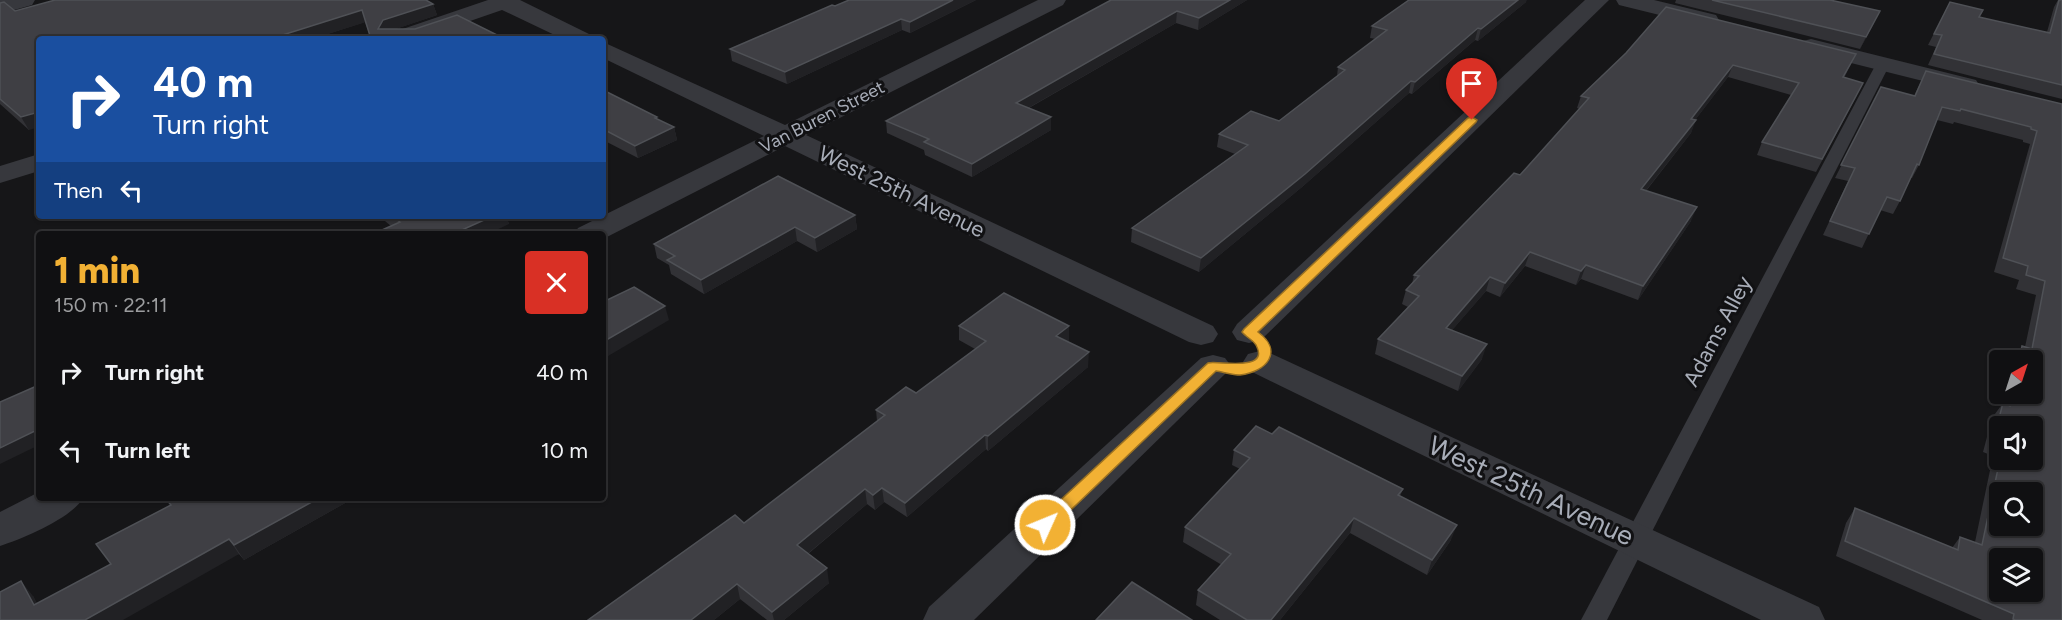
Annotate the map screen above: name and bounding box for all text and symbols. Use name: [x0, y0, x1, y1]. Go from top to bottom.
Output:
text: 40 m: [153, 57, 253, 108]
pin: [1446, 58, 1497, 120]
icon: right: [54, 60, 132, 138]
icon: arrive: [1455, 67, 1488, 100]
street label: Van Buren Street: [756, 76, 888, 158]
text: Turn right: [153, 108, 269, 141]
street label: West 25th Avenue: [814, 140, 989, 243]
icon: left: [115, 174, 148, 207]
text: Then: [54, 177, 103, 204]
text: 1 min: [54, 249, 140, 292]
button: close: [525, 251, 588, 314]
street label: Adams Alley: [1677, 271, 1758, 391]
text: 150 m · 22:11: [54, 293, 167, 317]
north arrow: [1989, 350, 2043, 404]
map controls: [1989, 350, 2043, 602]
icon: right: [54, 356, 87, 389]
text: Turn right: [105, 359, 204, 386]
text: 40 m: [536, 359, 588, 386]
button: sound: [1989, 416, 2043, 470]
street label: West 25th Avenue: [1423, 428, 1639, 553]
icon: left: [54, 434, 87, 467]
text: Turn left: [105, 437, 191, 464]
text: 10 m: [541, 437, 588, 464]
button: search: [1989, 482, 2043, 536]
position arrow: [1013, 493, 1077, 557]
button: layers: [1989, 548, 2043, 602]

